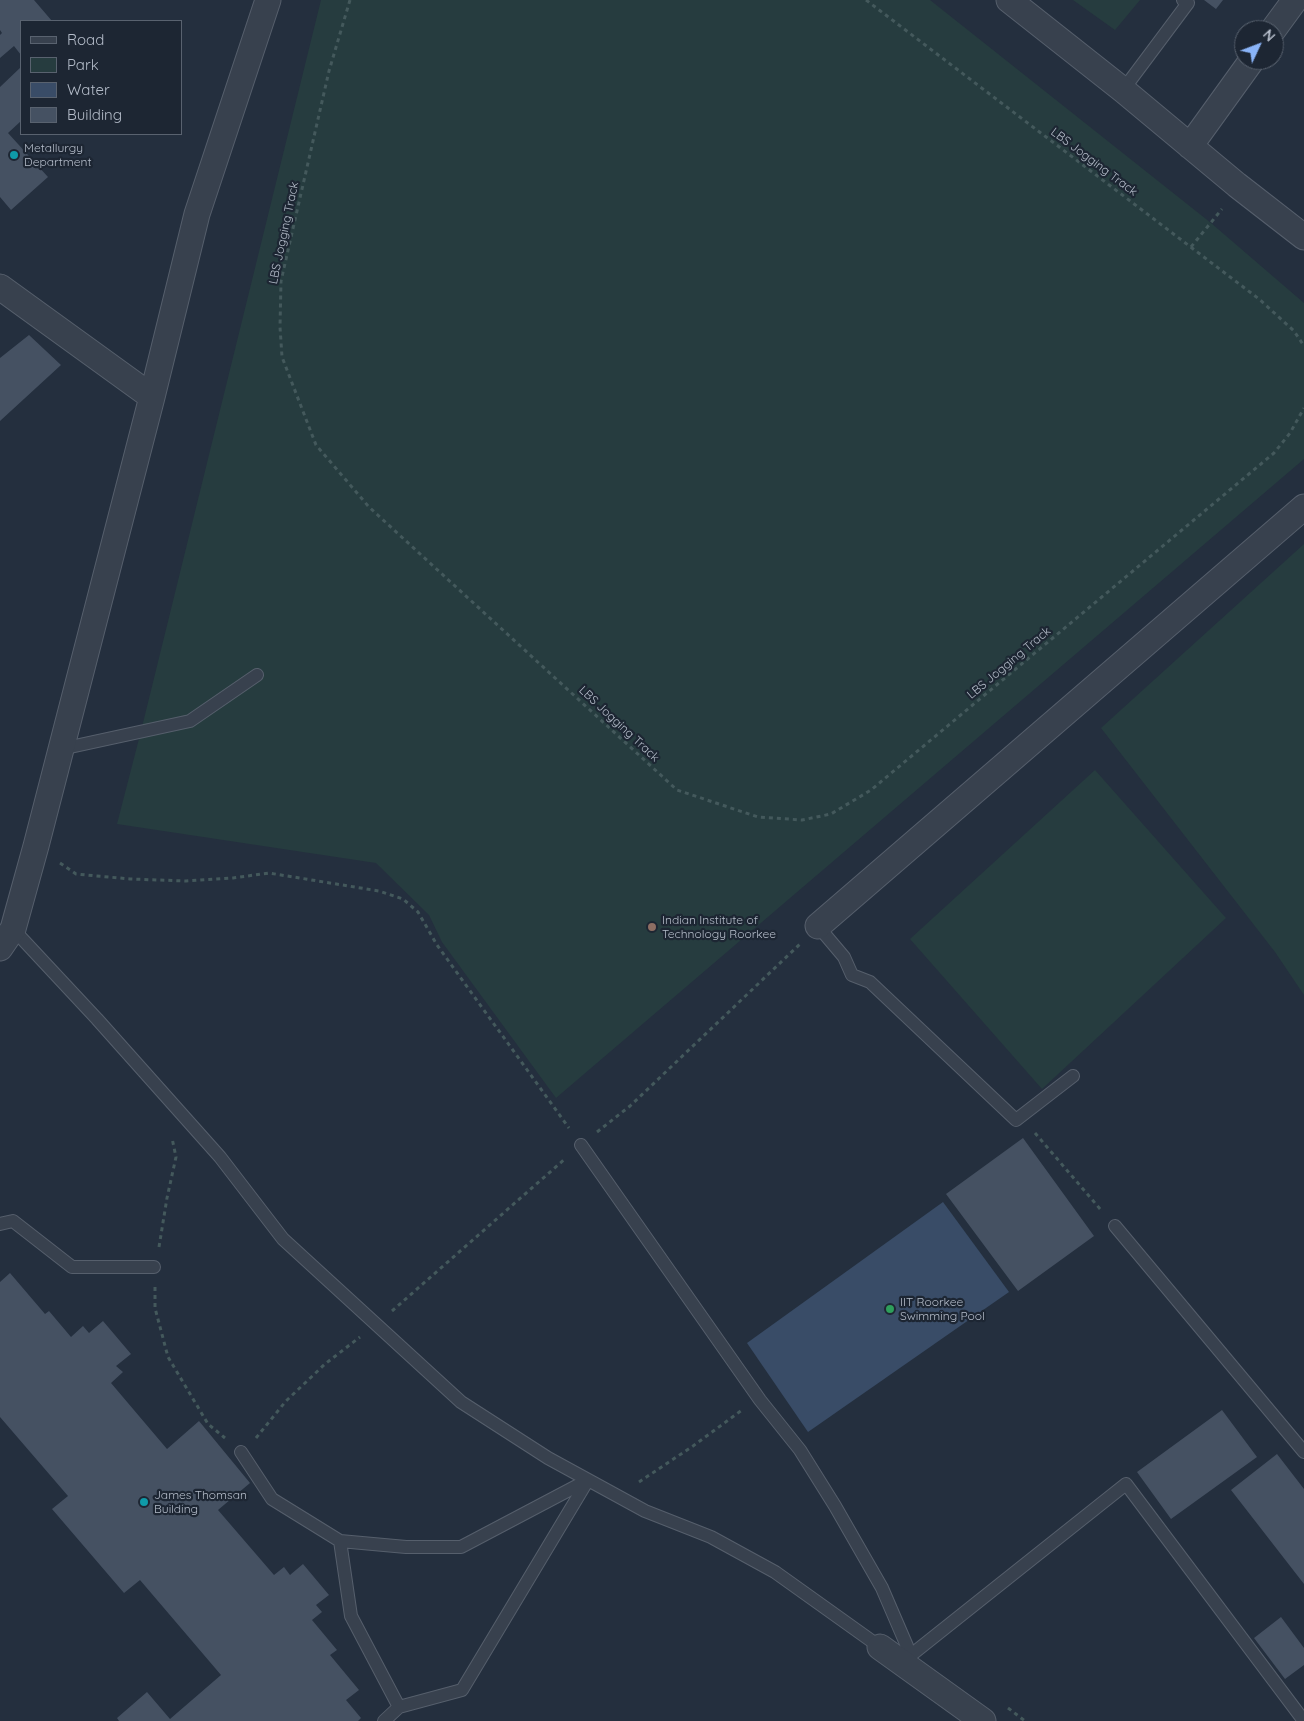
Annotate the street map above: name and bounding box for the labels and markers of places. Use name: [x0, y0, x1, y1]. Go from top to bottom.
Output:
place label: Metallurgy Department: [24, 141, 91, 169]
marker: Metallurgy Department: [8, 149, 20, 161]
place label: Indian Institute of Technology Roorkee: [662, 913, 776, 941]
marker: Indian Institute of Technology Roorkee: [646, 921, 658, 933]
place label: IIT Roorkee Swimming Pool: [900, 1295, 985, 1323]
marker: IIT Roorkee Swimming Pool: [884, 1303, 896, 1315]
place label: James Thomsan Building: [154, 1488, 247, 1516]
marker: James Thomsan Building: [138, 1496, 150, 1508]

